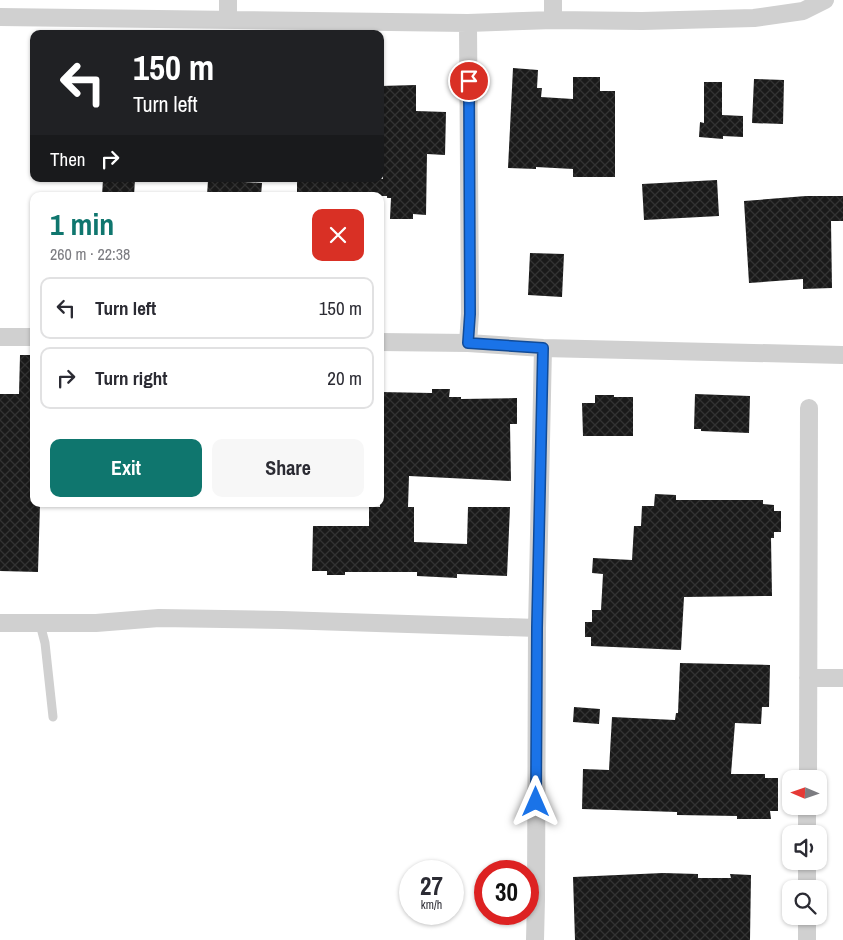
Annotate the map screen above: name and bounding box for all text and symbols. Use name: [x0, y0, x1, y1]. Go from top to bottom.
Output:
text: 150 m: [133, 44, 214, 91]
icon: left: [50, 50, 115, 115]
pin: [448, 60, 490, 102]
icon: arrive: [455, 67, 483, 95]
text: Turn left: [133, 89, 198, 119]
icon: right: [96, 145, 124, 173]
text: Then: [50, 146, 86, 172]
text: 1 min: [50, 204, 114, 244]
button: close: [312, 209, 364, 261]
text: 260 m · 22:38: [50, 243, 130, 265]
icon: left: [52, 294, 80, 322]
text: Turn left: [95, 295, 156, 321]
text: 150 m: [319, 295, 362, 321]
icon: right: [52, 364, 80, 392]
text: Turn right: [95, 365, 167, 391]
text: 20 m: [327, 365, 362, 391]
button: Exit: [50, 439, 202, 497]
button: Share: [212, 439, 364, 497]
north arrow: [782, 770, 828, 815]
map controls: [782, 770, 827, 925]
position arrow: [509, 775, 561, 827]
button: sound: [782, 825, 827, 870]
speed limit sign: 30: [474, 860, 539, 925]
text: 27: [420, 869, 443, 903]
button: search: [782, 880, 827, 925]
text: km/h: [421, 897, 442, 913]

